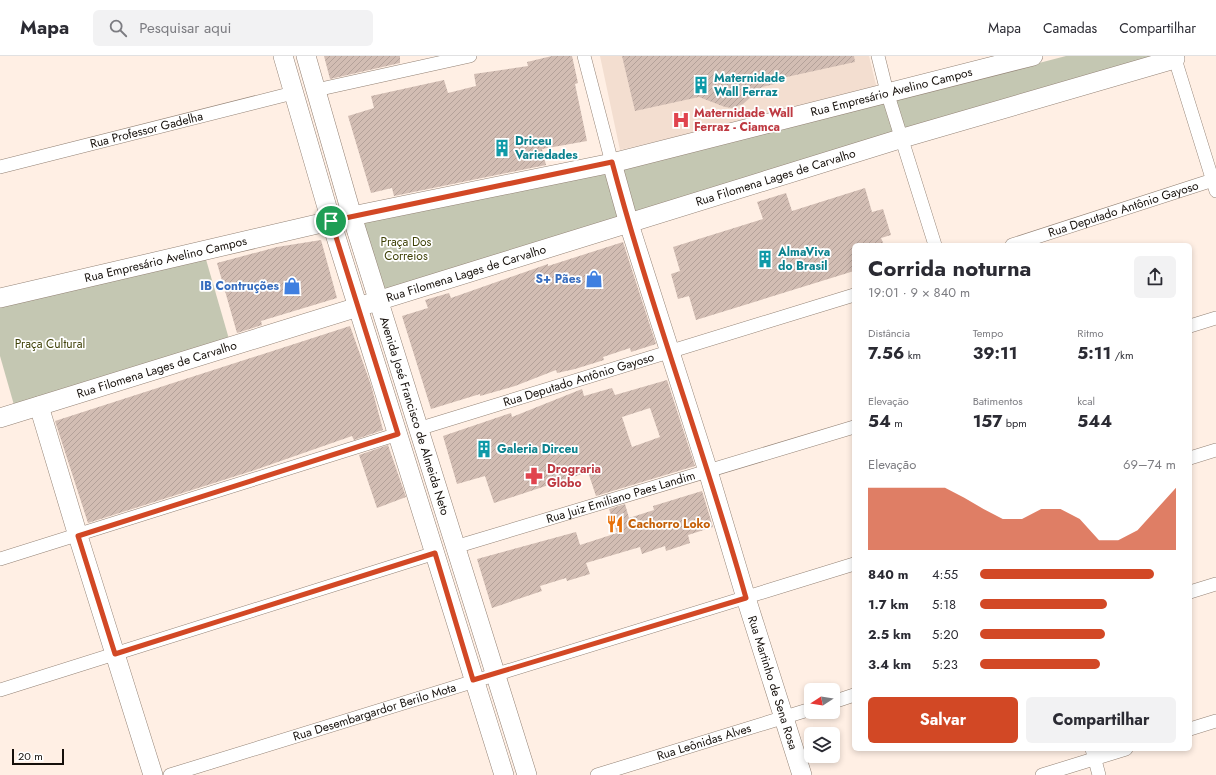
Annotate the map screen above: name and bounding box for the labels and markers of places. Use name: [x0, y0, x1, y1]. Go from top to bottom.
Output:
place label: Maternidade Wall Ferraz: [714, 69, 785, 101]
building icon: Maternidade Wall Ferraz: [691, 75, 711, 95]
place label: Maternidade Wall Ferraz - Ciamca: [694, 104, 793, 136]
hospital icon: Maternidade Wall Ferraz - Ciamca: [671, 110, 691, 130]
place label: Driceu Variedades: [514, 132, 578, 164]
building icon: Driceu Variedades: [492, 138, 512, 158]
pin: [314, 204, 348, 238]
place label: AlmaViva do Brasil: [777, 243, 830, 275]
building icon: AlmaViva do Brasil: [755, 249, 775, 269]
shop icon: S+ Pães: [584, 269, 604, 289]
place label: S+ Pães: [535, 270, 582, 288]
shop icon: IB Contruções: [282, 276, 302, 296]
place label: IB Contruções: [200, 277, 280, 295]
building icon: Galeria Dirceu: [474, 439, 494, 459]
place label: Galeria Dirceu: [497, 440, 578, 458]
place label: Drograria Globo: [547, 460, 601, 492]
pharmacy icon: Drograria Globo: [524, 466, 544, 486]
restaurant icon: Cachorro Loko: [605, 514, 625, 534]
place label: Cachorro Loko: [628, 515, 710, 533]

